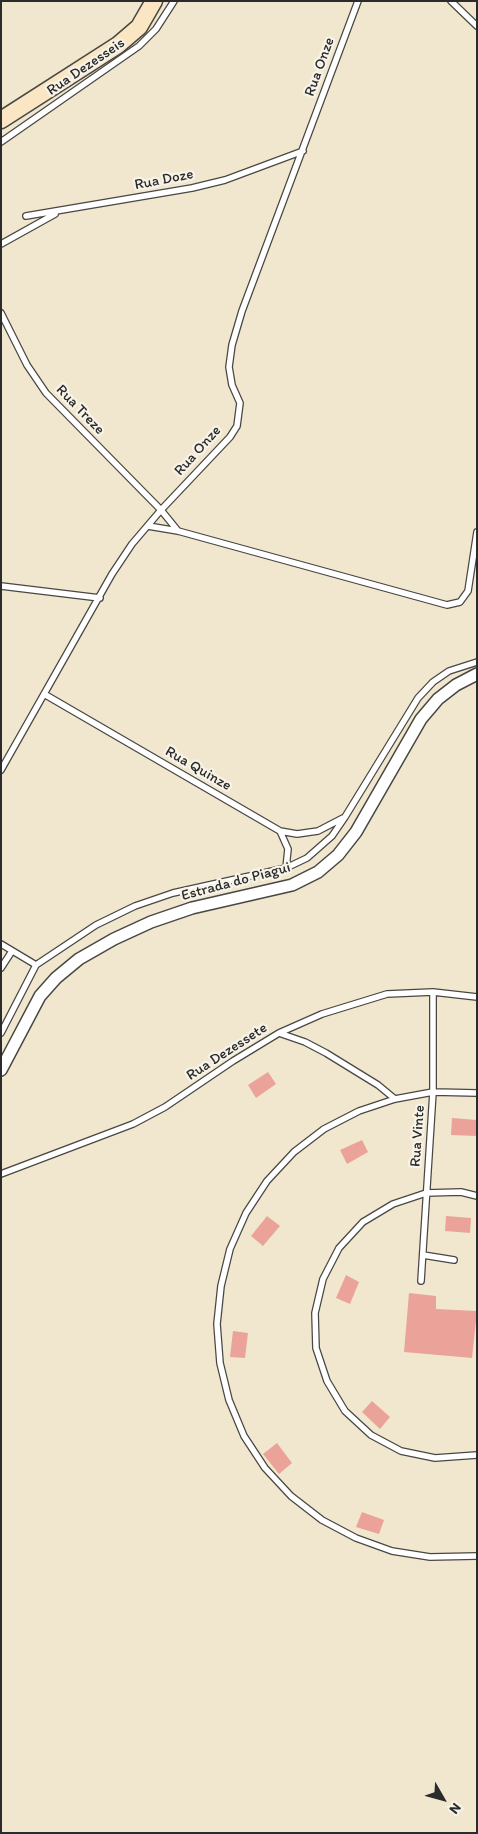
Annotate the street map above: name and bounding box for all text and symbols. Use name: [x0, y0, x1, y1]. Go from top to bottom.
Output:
street label: Rua Dezesseis: [44, 34, 128, 100]
street label: Rua Onze: [301, 35, 339, 99]
street label: Rua Doze: [133, 165, 195, 195]
street label: Rua Treze: [52, 381, 108, 439]
street label: Rua Onze: [171, 422, 225, 480]
street label: Rua Quinze: [162, 743, 234, 795]
street label: Estrada do Piagui: [179, 859, 293, 905]
street label: Rua Dezessete: [183, 1019, 271, 1085]
street label: Rua Vinte: [407, 1104, 429, 1168]
north arrow: [418, 1774, 468, 1824]
text: N: [446, 1800, 465, 1817]

